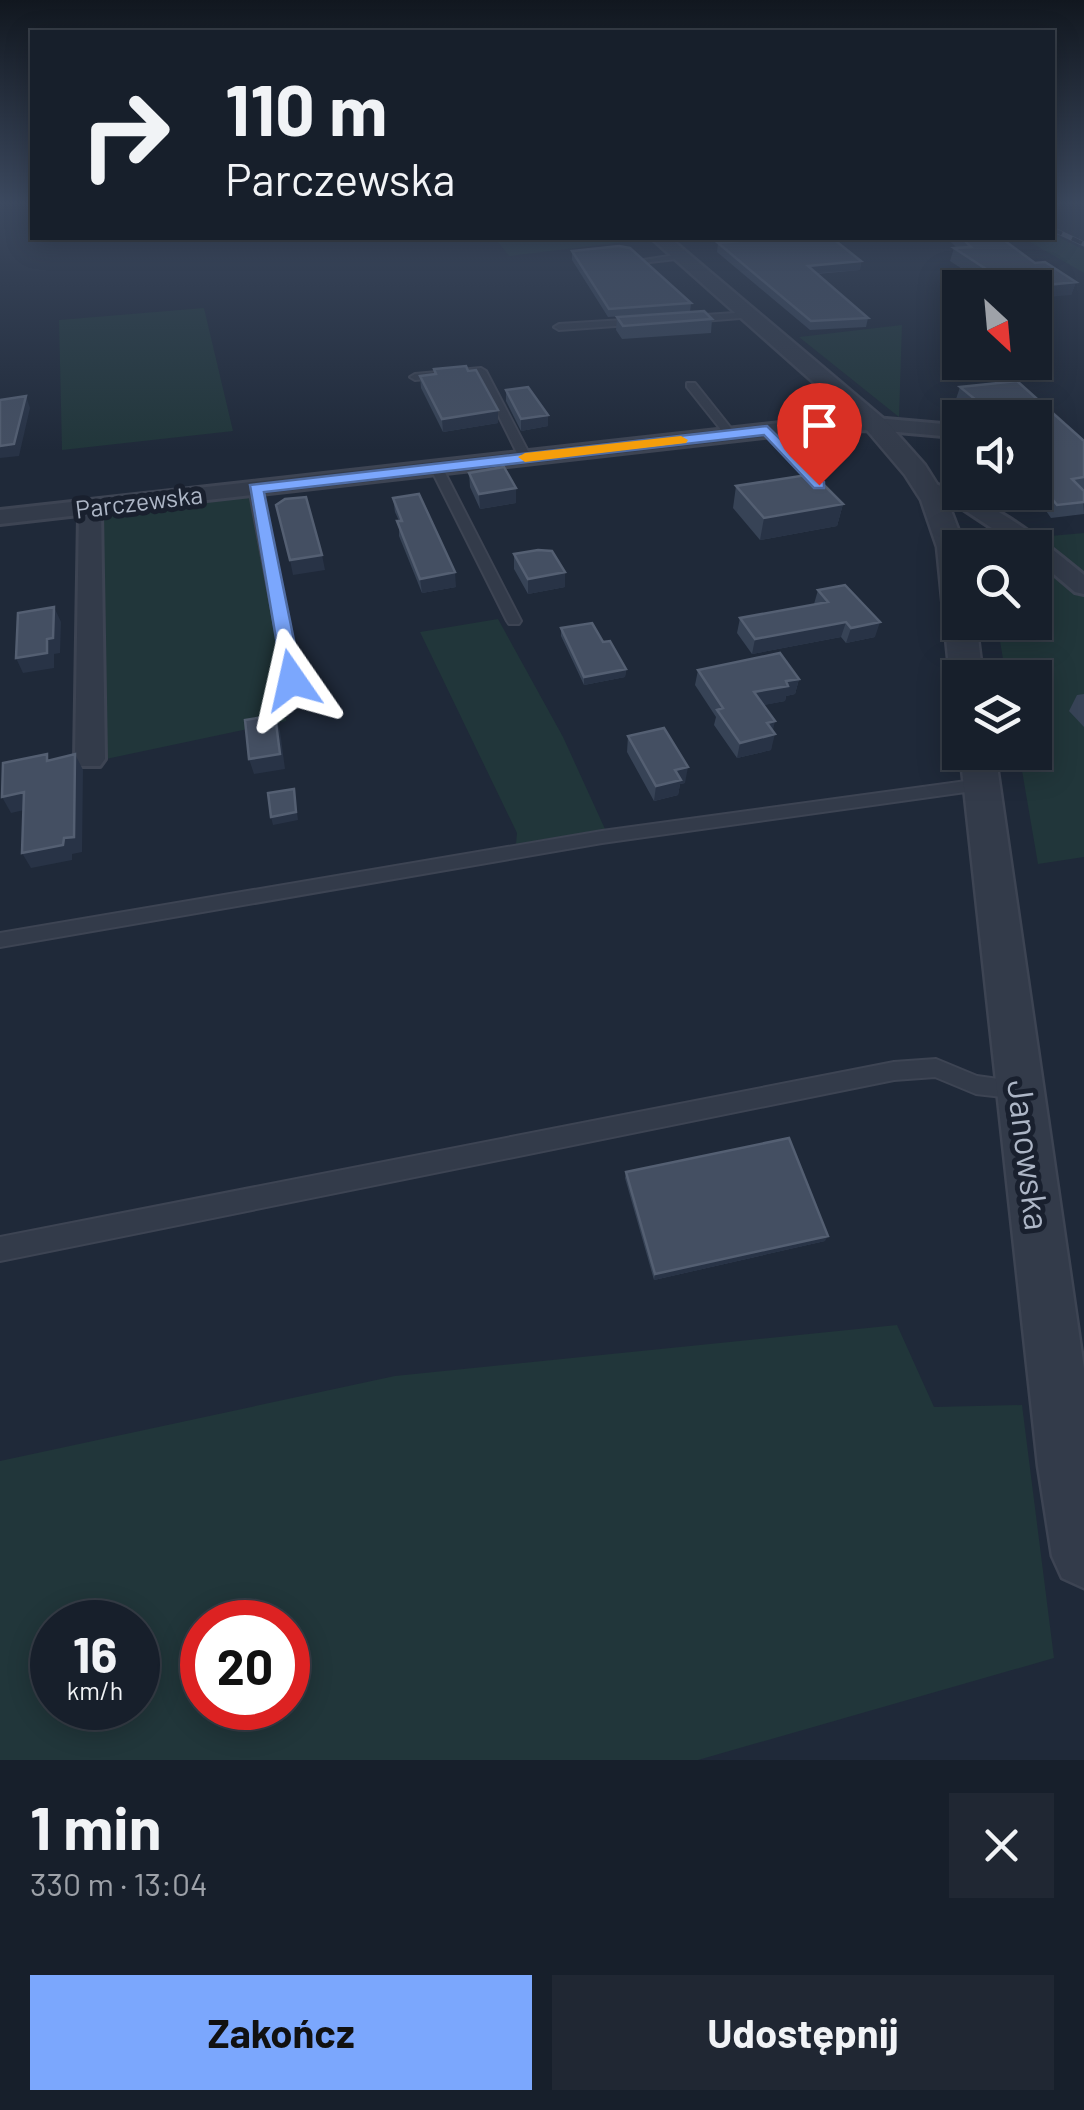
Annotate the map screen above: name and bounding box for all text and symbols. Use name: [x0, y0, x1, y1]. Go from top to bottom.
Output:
text: 110 m: [225, 66, 387, 150]
icon: right: [60, 70, 190, 200]
text: Parczewska: [225, 151, 455, 205]
north arrow: [942, 270, 1052, 380]
map controls: [942, 270, 1052, 770]
pin: [777, 383, 862, 486]
icon: arrive: [792, 398, 847, 453]
button: sound: [942, 400, 1052, 510]
street label: Parczewska: [74, 478, 204, 524]
button: search: [942, 530, 1052, 640]
position arrow: [240, 628, 344, 732]
button: layers: [942, 660, 1052, 770]
street label: Janowska: [1000, 1077, 1060, 1232]
speed limit sign: 20: [180, 1600, 310, 1730]
text: 16: [73, 1623, 117, 1683]
text: km/h: [67, 1675, 123, 1705]
text: 1 min: [30, 1790, 161, 1862]
button: close: [949, 1793, 1054, 1898]
text: 330 m · 13:04: [30, 1864, 208, 1902]
button: Zakończ: [30, 1975, 532, 2090]
button: Udostępnij: [552, 1975, 1054, 2090]

